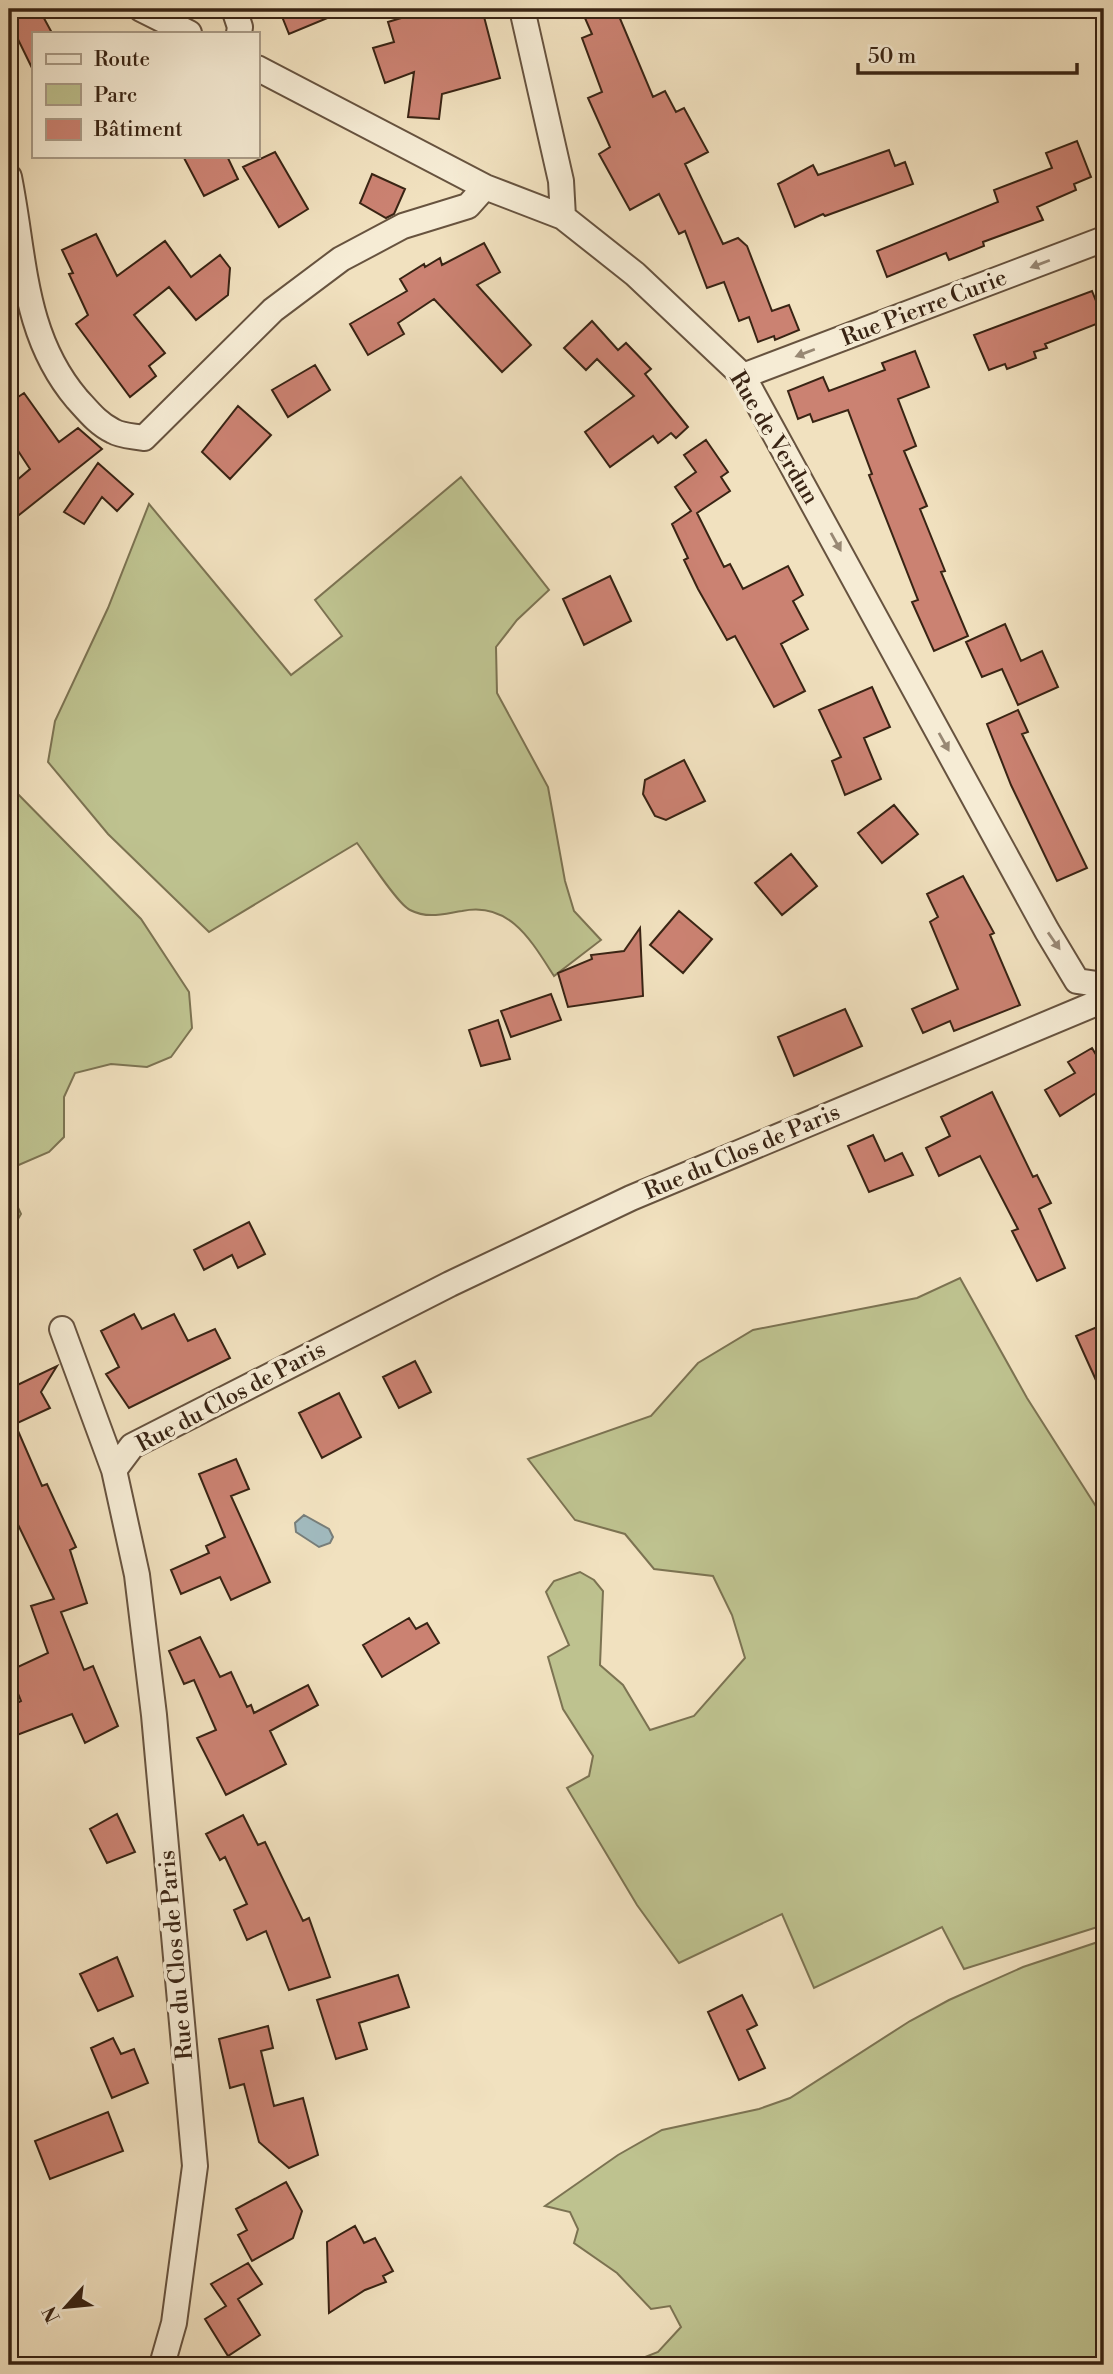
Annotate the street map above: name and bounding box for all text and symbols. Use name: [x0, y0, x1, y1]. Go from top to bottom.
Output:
legend: [32, 32, 259, 158]
scale bar: [858, 32, 1076, 76]
text: 50 m: [868, 44, 916, 70]
text: Route: [94, 47, 150, 73]
text: Parc: [94, 83, 137, 109]
text: Bâtiment: [93, 117, 183, 143]
one-way arrow: [1030, 258, 1051, 269]
street label: Rue Pierre Curie: [837, 264, 1011, 352]
one-way arrow: [794, 347, 815, 358]
street label: Rue de Verdun: [723, 366, 825, 510]
one-way arrow: [829, 533, 841, 553]
one-way arrow: [938, 733, 950, 752]
one-way arrow: [1047, 932, 1061, 950]
street label: Rue du Clos de Paris: [640, 1098, 844, 1206]
street label: Rue du Clos de Paris: [132, 1335, 330, 1459]
street label: Rue du Clos de Paris: [153, 1849, 199, 2061]
north arrow: [32, 2272, 102, 2342]
text: N: [38, 2302, 66, 2326]

